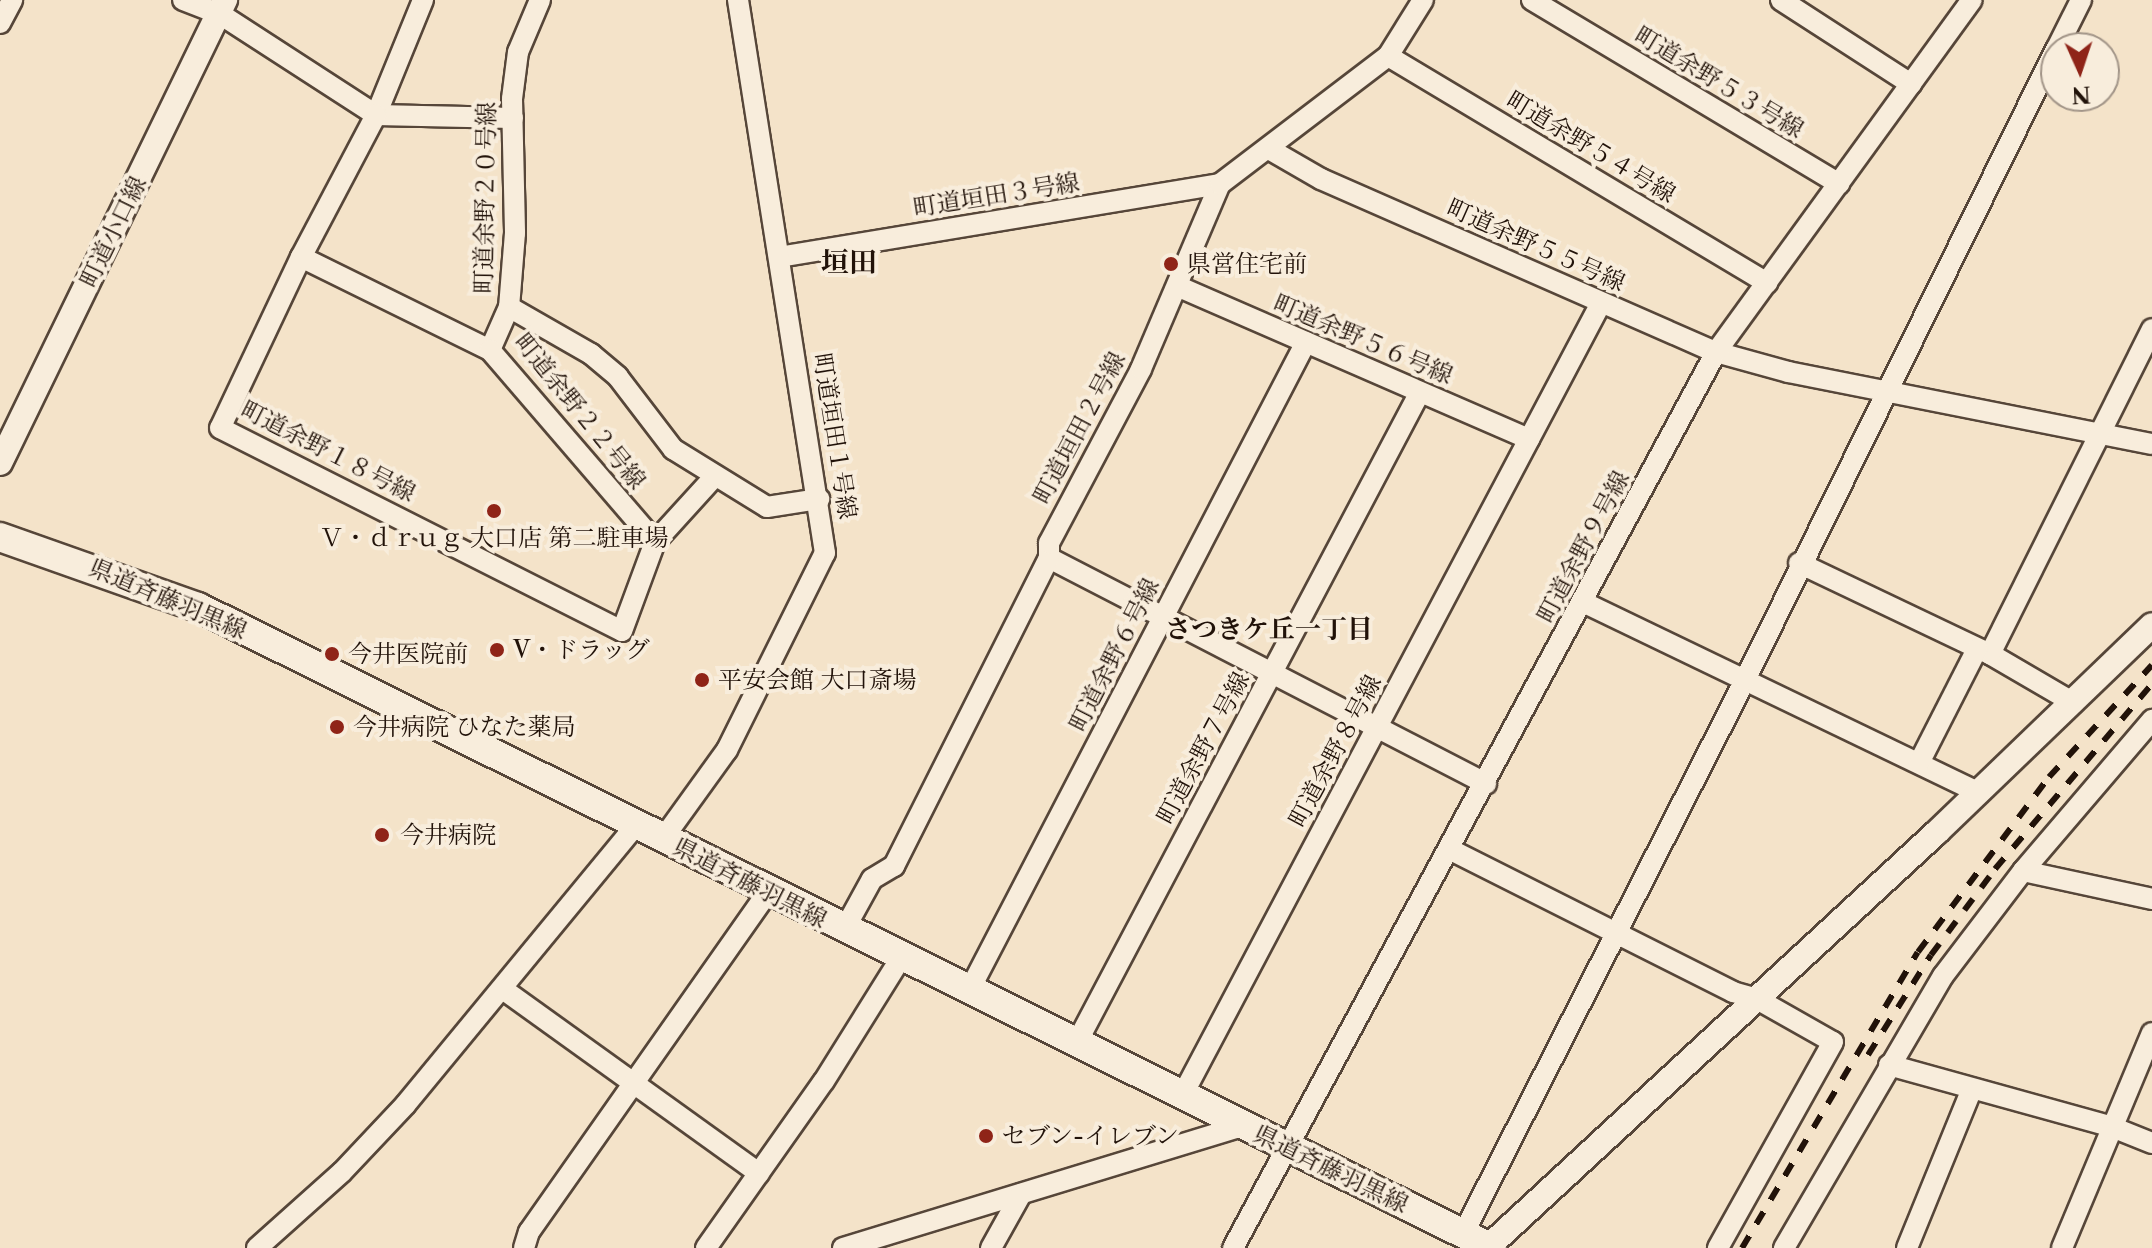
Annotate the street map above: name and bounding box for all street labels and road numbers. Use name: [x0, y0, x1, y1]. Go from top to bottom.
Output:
street label: 町道余野５３号線: [1629, 20, 1809, 144]
street label: 町道余野５４号線: [1501, 85, 1681, 209]
street label: 町道余野２０号線: [469, 102, 501, 294]
street label: 町道垣田３号線: [911, 168, 1081, 222]
street label: 町道小口線: [74, 172, 152, 292]
street label: 町道余野５５号線: [1442, 193, 1630, 297]
street label: 町道余野５６号線: [1269, 288, 1457, 390]
street label: 町道余野２２号線: [508, 327, 652, 495]
street label: 町道垣田２号線: [1027, 347, 1131, 509]
street label: 町道垣田１号線: [808, 351, 862, 521]
street label: 町道余野１８号線: [236, 395, 420, 507]
street label: 町道余野９号線: [1531, 466, 1635, 628]
street label: 県道斉藤羽黒線: [85, 553, 251, 645]
street label: 町道余野６号線: [1063, 574, 1165, 736]
street label: 町道余野７号線: [1151, 667, 1255, 829]
street label: 町道余野８号線: [1283, 670, 1387, 832]
street label: 県道斉藤羽黒線: [669, 832, 831, 934]
street label: 県道斉藤羽黒線: [1249, 1119, 1413, 1219]

